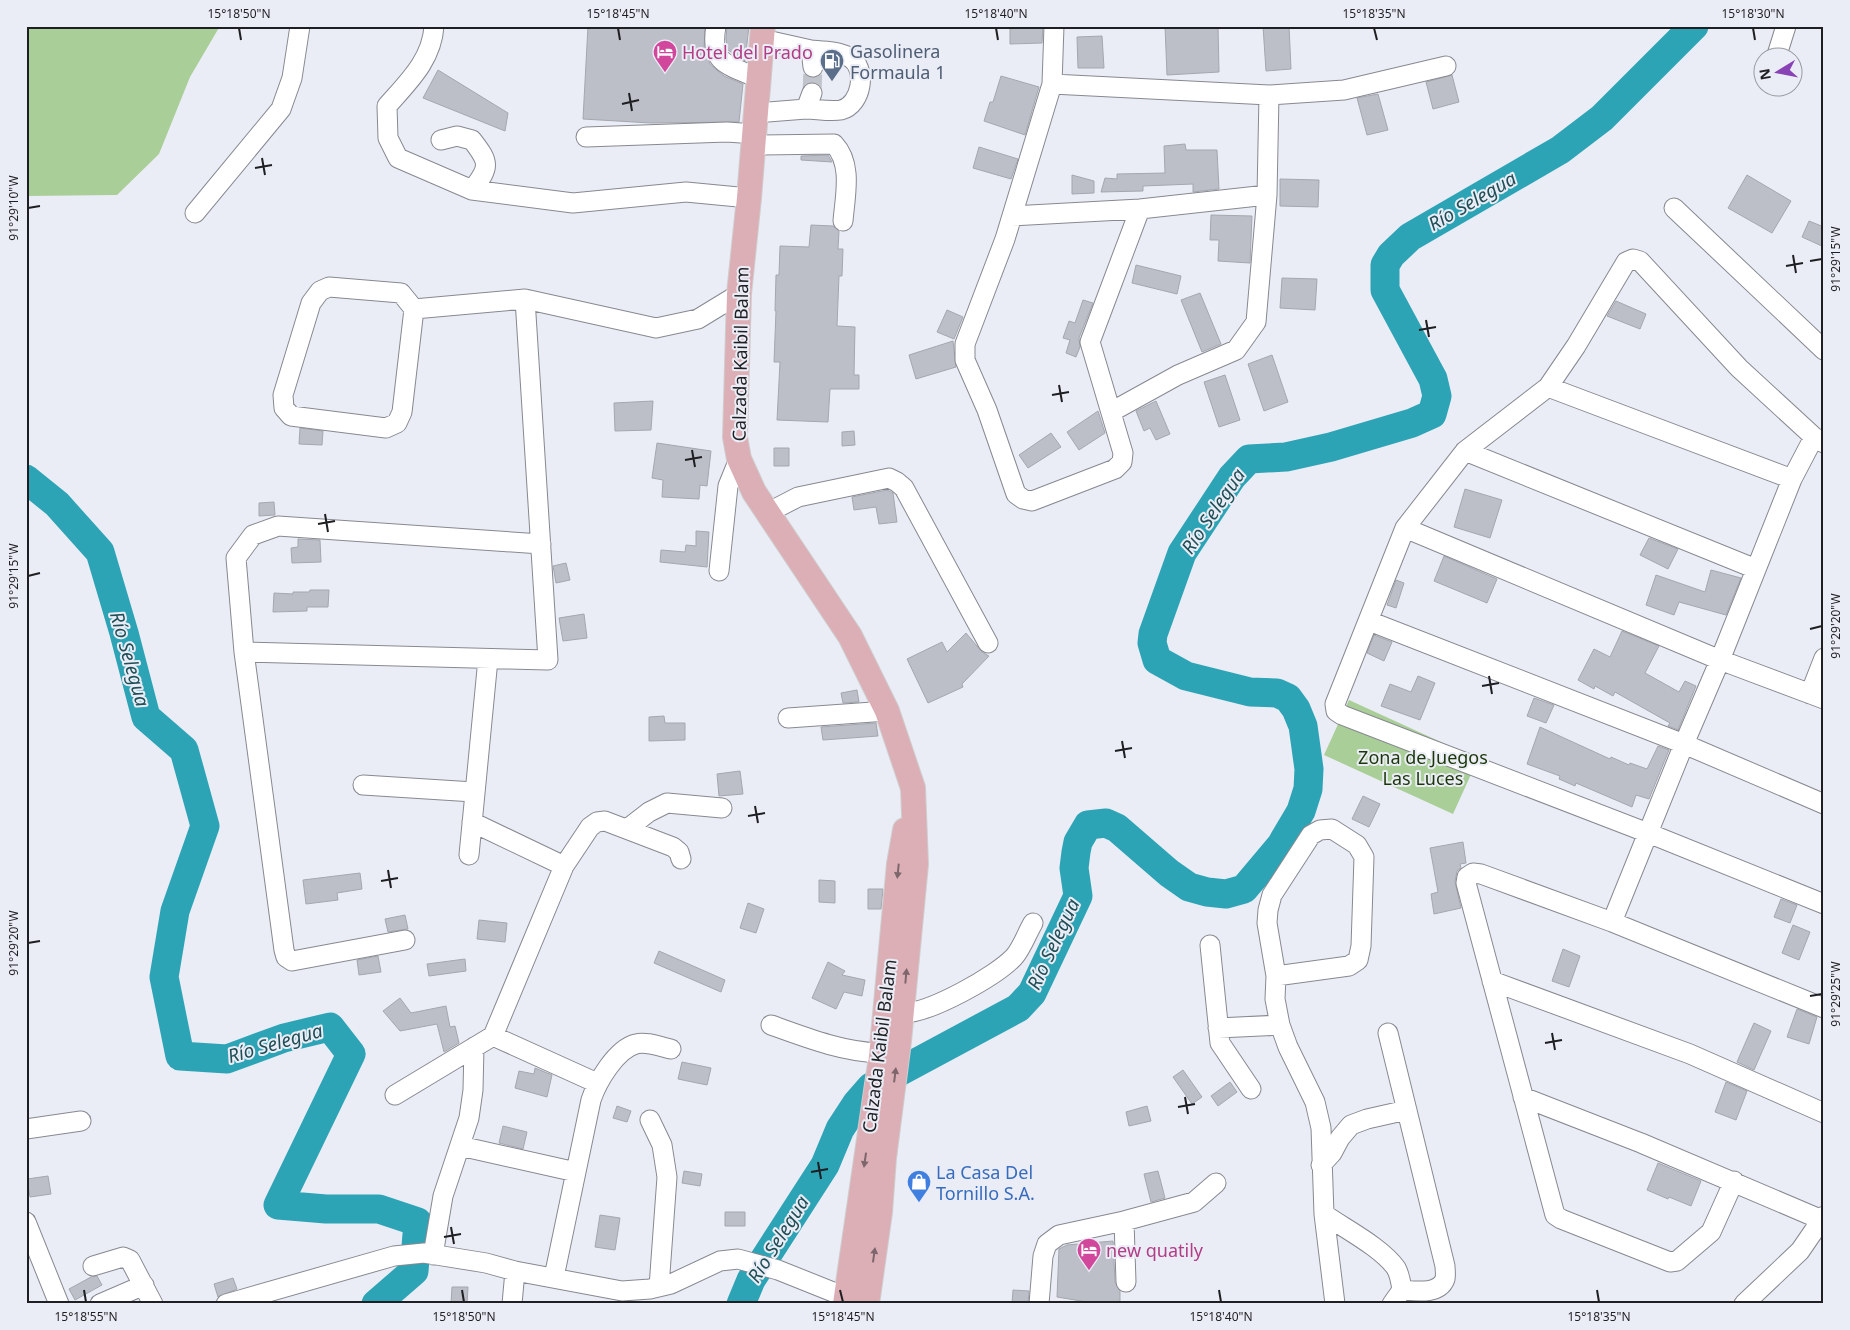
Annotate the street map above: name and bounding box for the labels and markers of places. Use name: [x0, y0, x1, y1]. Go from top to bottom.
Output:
hotel icon: Hotel del Prado: [652, 39, 678, 73]
place label: Gasolinera Formaula 1: [850, 39, 945, 84]
place label: Hotel del Prado: [682, 40, 813, 64]
fuel station icon: Gasolinera Formaula 1: [819, 48, 845, 82]
place label: La Casa Del Tornillo S.A.: [936, 1160, 1035, 1205]
shop icon: La Casa Del Tornillo S.A.: [906, 1169, 932, 1203]
hotel icon: new quatily: [1076, 1237, 1102, 1271]
place label: new quatily: [1106, 1238, 1204, 1262]

